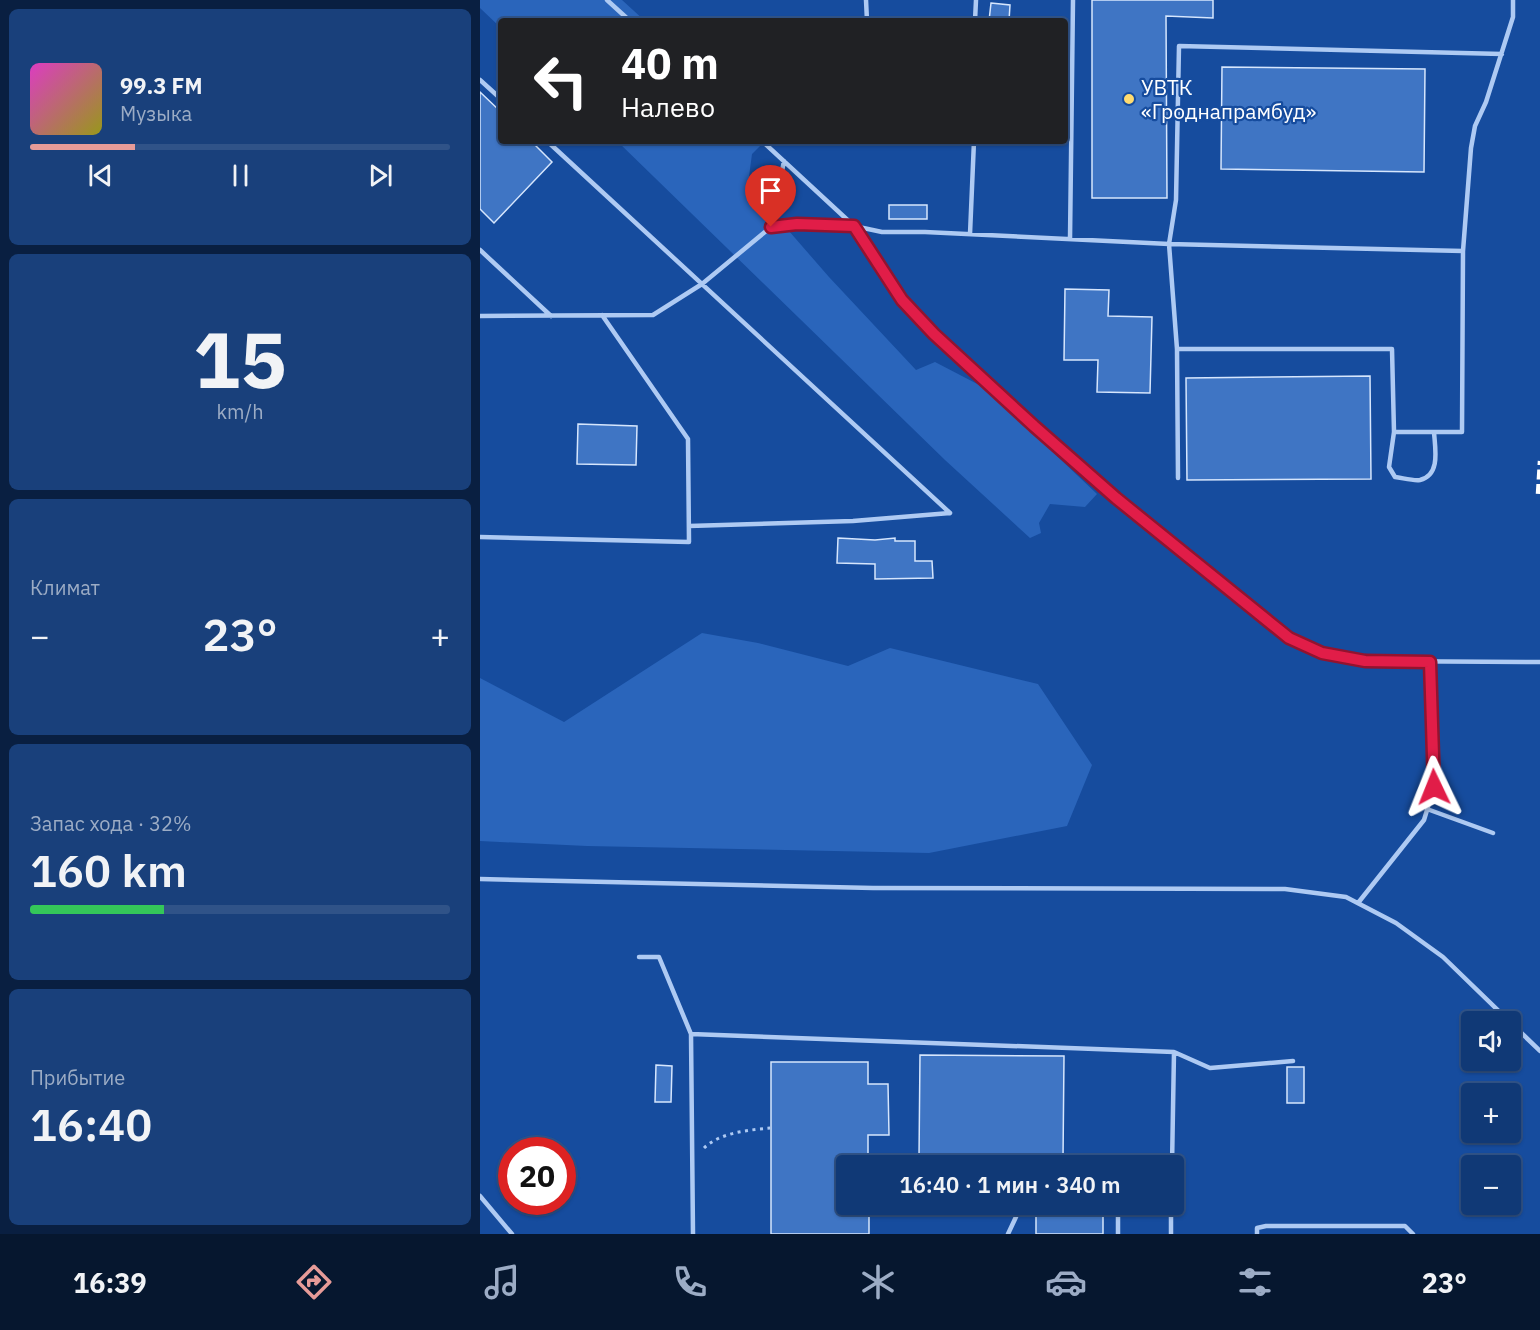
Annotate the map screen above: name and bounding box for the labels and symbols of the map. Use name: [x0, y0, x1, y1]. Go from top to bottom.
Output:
place label: УВТК «Гроднапрамбуд»: [1141, 73, 1316, 125]
marker: УВТК «Гроднапрамбуд»: [1122, 92, 1136, 106]
pin: [745, 165, 796, 227]
position arrow: [1402, 755, 1466, 819]
speed limit sign: 20: [498, 1137, 576, 1215]

